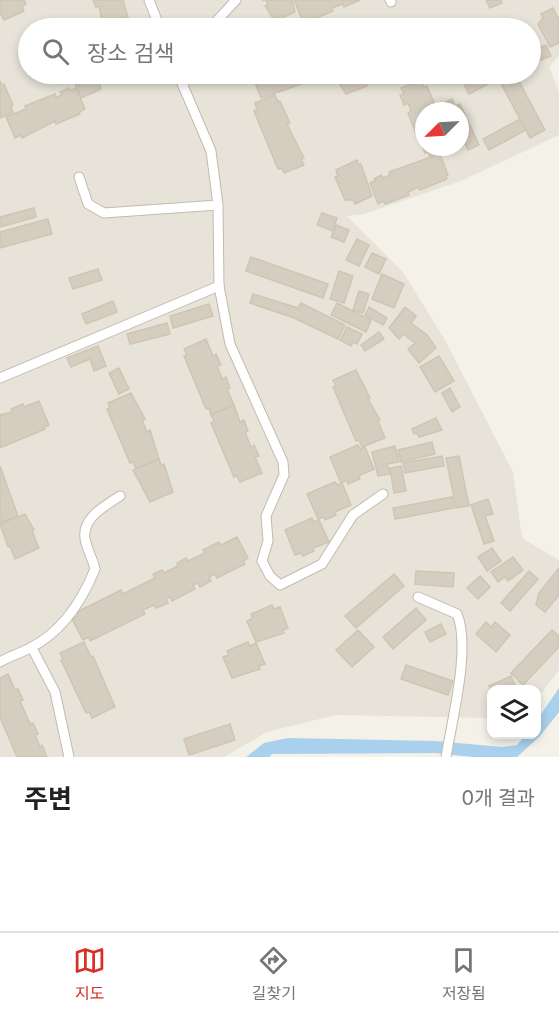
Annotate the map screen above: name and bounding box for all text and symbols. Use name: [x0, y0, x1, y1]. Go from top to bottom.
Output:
search box: [18, 18, 541, 84]
icon: search: [39, 35, 72, 68]
text: 장소 검색: [87, 40, 174, 66]
north arrow: [415, 102, 469, 156]
map controls: [487, 685, 541, 739]
button: layers: [487, 685, 541, 739]
text: 주변: [24, 783, 72, 814]
text: 0개 결과: [462, 786, 535, 810]
tab: 지도: [73, 944, 106, 1004]
tab: 길찾기: [252, 944, 296, 1004]
tab: 저장됨: [442, 944, 486, 1004]

